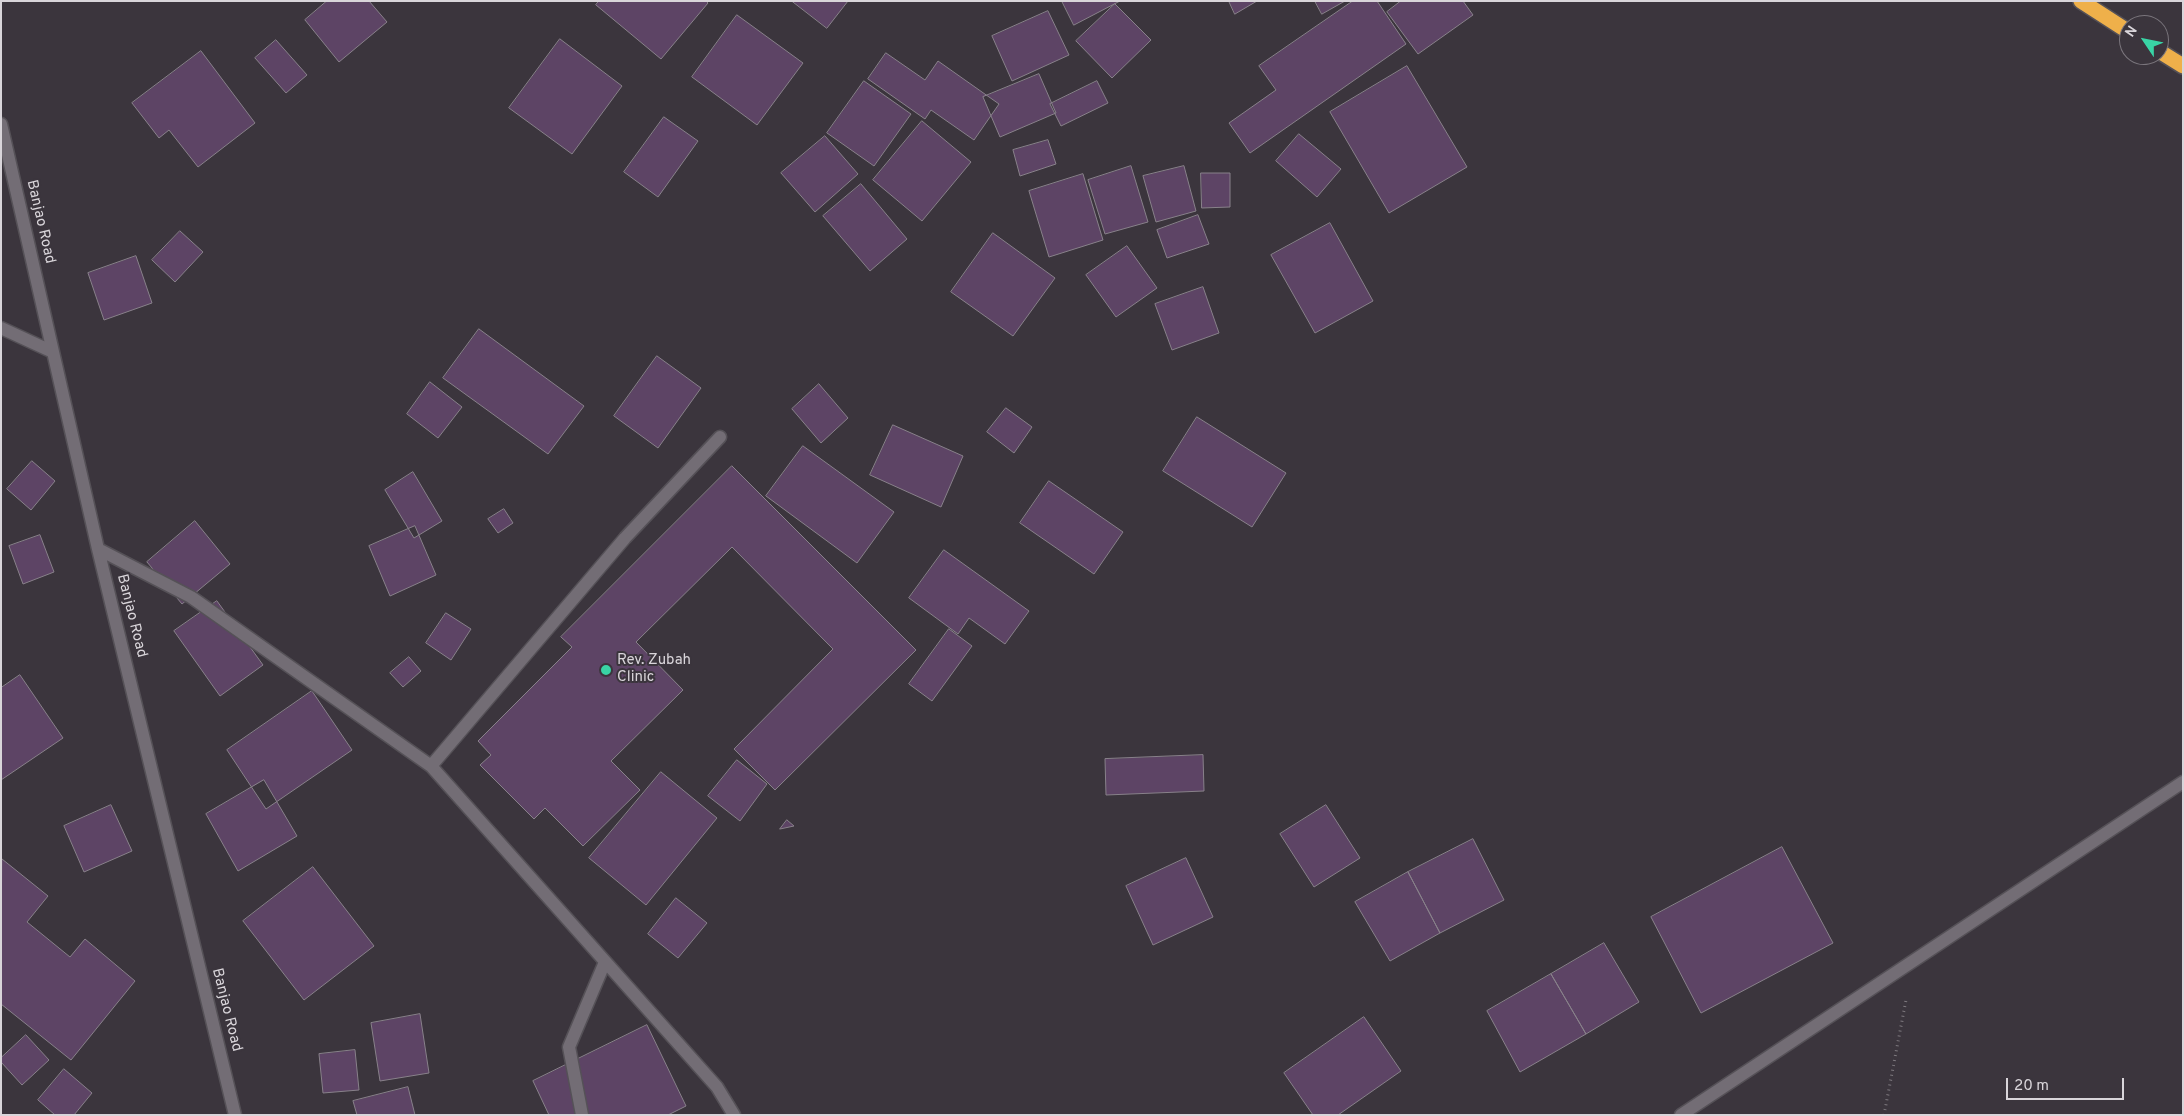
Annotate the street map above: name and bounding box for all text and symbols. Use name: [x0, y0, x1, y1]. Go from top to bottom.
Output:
north arrow: [2119, 15, 2169, 65]
text: N: [2122, 23, 2142, 41]
street label: Banjao Road: [22, 178, 58, 266]
street label: Banjao Road: [112, 572, 150, 660]
place label: Rev. Zubah Clinic: [617, 652, 691, 687]
marker: Rev. Zubah Clinic: [599, 663, 613, 677]
street label: Banjao Road: [207, 966, 245, 1054]
scale bar: [2009, 1068, 2126, 1100]
text: 20 m: [2014, 1077, 2049, 1096]

